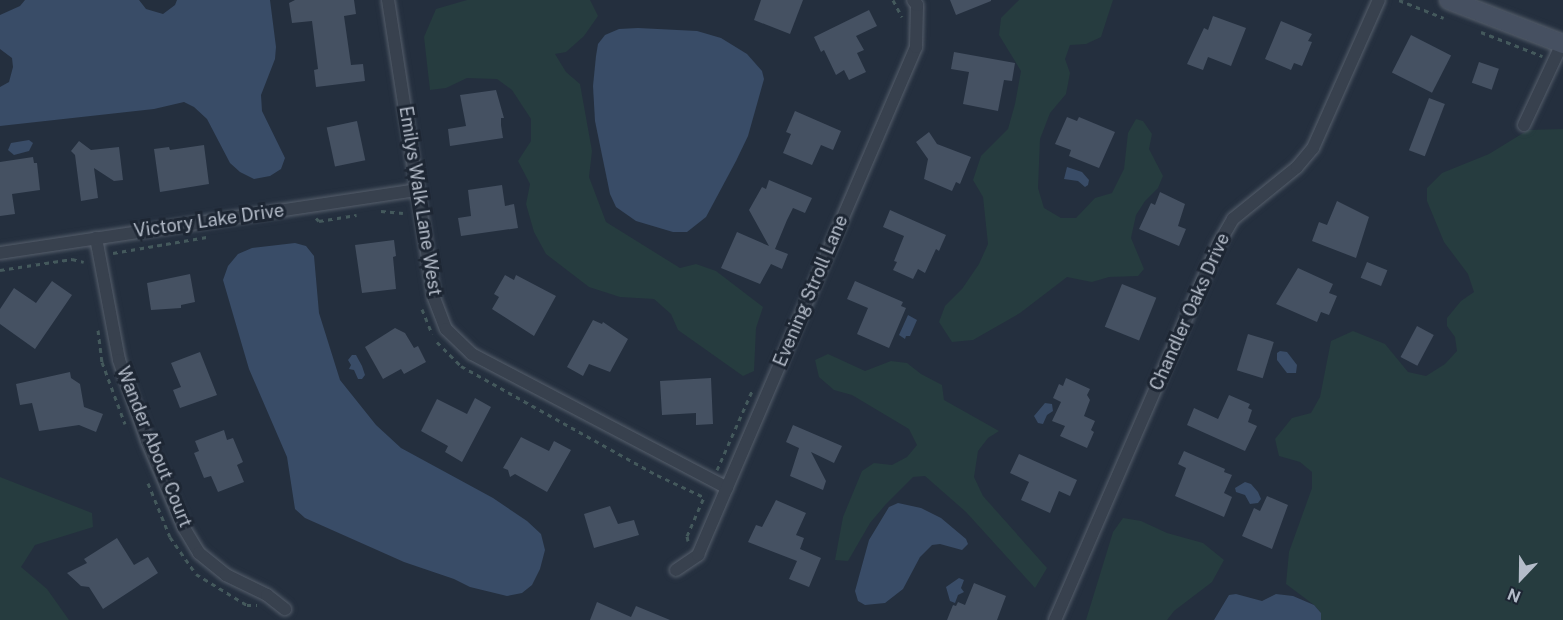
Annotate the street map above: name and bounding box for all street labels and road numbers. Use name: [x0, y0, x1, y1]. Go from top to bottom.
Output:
street label: Emilys Walk Lane West: [394, 104, 446, 298]
street label: Victory Lake Drive: [132, 200, 286, 242]
street label: Evening Stroll Lane: [769, 212, 853, 370]
street label: Chandler Oaks Drive: [1146, 230, 1234, 394]
street label: Wander About Court: [112, 363, 196, 531]

